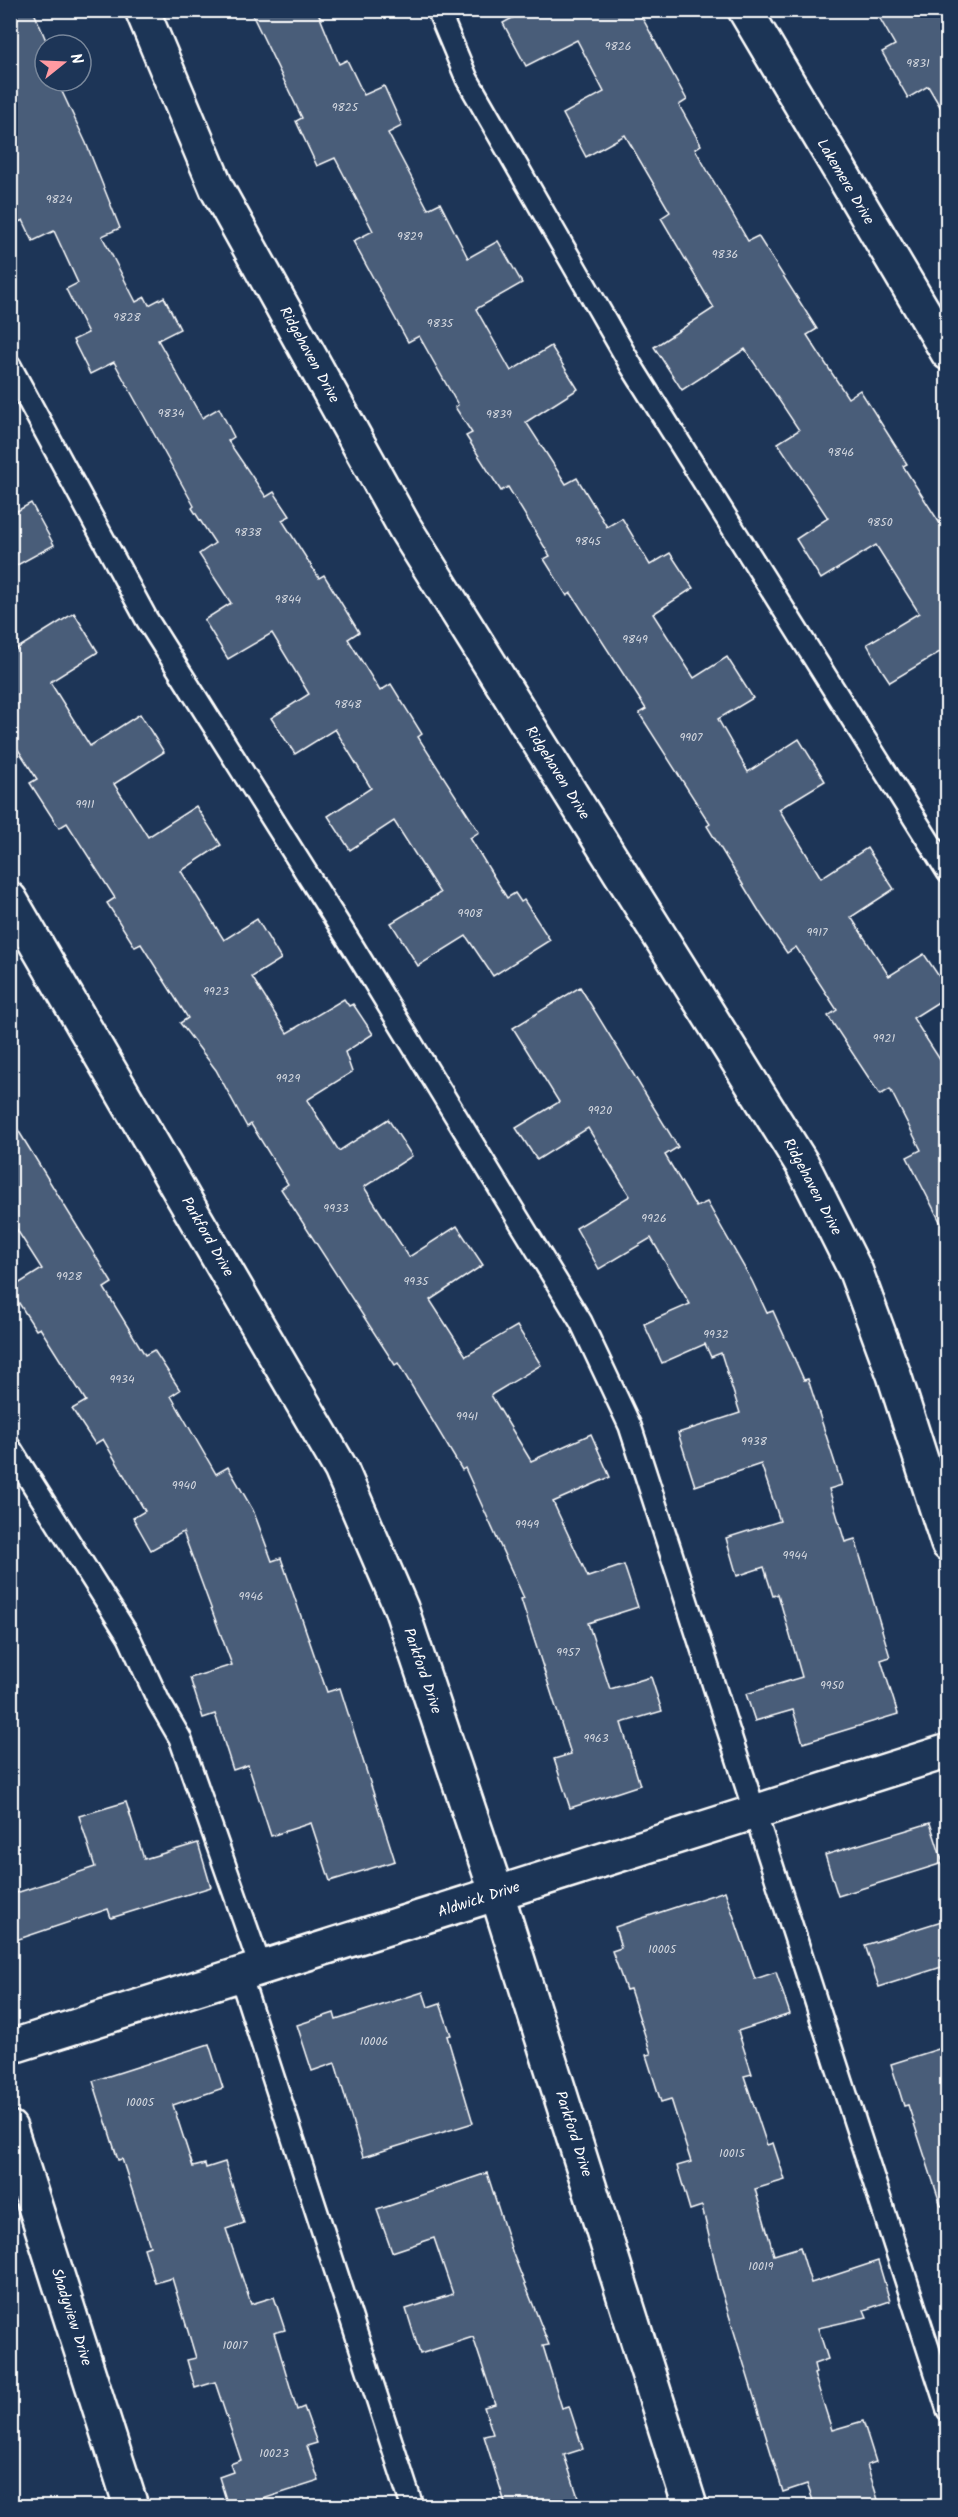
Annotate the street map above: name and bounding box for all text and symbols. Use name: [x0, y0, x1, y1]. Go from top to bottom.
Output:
north arrow: [33, 33, 93, 93]
house number: 9826: [605, 37, 631, 56]
text: N: [62, 50, 89, 67]
house number: 9831: [906, 54, 930, 73]
house number: 9825: [332, 98, 360, 117]
street label: Lakemere Drive: [810, 134, 880, 230]
house number: 9824: [46, 190, 73, 209]
house number: 9829: [397, 227, 423, 246]
house number: 9836: [712, 245, 738, 264]
street label: Ridgehaven Drive: [273, 302, 346, 408]
house number: 9828: [113, 308, 141, 327]
house number: 9835: [427, 314, 455, 333]
house number: 9834: [158, 404, 185, 423]
house number: 9839: [486, 405, 512, 424]
house number: 9846: [828, 443, 854, 462]
house number: 9850: [867, 513, 893, 532]
house number: 9838: [234, 523, 262, 542]
house number: 9845: [575, 532, 603, 551]
house number: 9844: [275, 590, 302, 609]
house number: 9849: [622, 630, 648, 649]
house number: 9848: [335, 695, 362, 714]
street label: Ridgehaven Drive: [518, 721, 596, 825]
house number: 9907: [679, 728, 703, 747]
house number: 9911: [75, 795, 95, 814]
house number: 9908: [458, 904, 483, 923]
house number: 9917: [806, 923, 828, 942]
house number: 9923: [203, 982, 229, 1001]
house number: 9921: [873, 1029, 895, 1048]
house number: 9929: [276, 1069, 300, 1088]
house number: 9920: [588, 1101, 612, 1120]
street label: Ridgehaven Drive: [776, 1134, 848, 1240]
street label: Parkford Drive: [174, 1192, 240, 1282]
house number: 9933: [323, 1199, 349, 1218]
house number: 9926: [641, 1209, 667, 1228]
house number: 9928: [56, 1267, 83, 1286]
house number: 9935: [403, 1272, 430, 1291]
house number: 9932: [703, 1325, 729, 1344]
house number: 9934: [109, 1370, 135, 1389]
house number: 9941: [456, 1407, 478, 1426]
house number: 9938: [741, 1432, 768, 1451]
house number: 9940: [172, 1476, 196, 1495]
house number: 9949: [515, 1515, 539, 1534]
house number: 9944: [783, 1546, 808, 1565]
house number: 9946: [239, 1587, 264, 1606]
street label: Parkford Drive: [396, 1625, 448, 1717]
house number: 9957: [556, 1643, 580, 1662]
house number: 9950: [820, 1676, 844, 1695]
house number: 9963: [583, 1729, 609, 1748]
street label: Aldwick Drive: [435, 1875, 523, 1925]
house number: 10005: [648, 1940, 678, 1959]
house number: 10006: [360, 2032, 388, 2051]
street label: Parkford Drive: [548, 2088, 598, 2180]
house number: 10005: [126, 2093, 156, 2112]
house number: 10015: [719, 2144, 747, 2163]
house number: 10019: [748, 2257, 774, 2276]
street label: Shadyview Drive: [44, 2265, 98, 2369]
house number: 10017: [222, 2336, 248, 2355]
house number: 10023: [259, 2444, 289, 2463]

